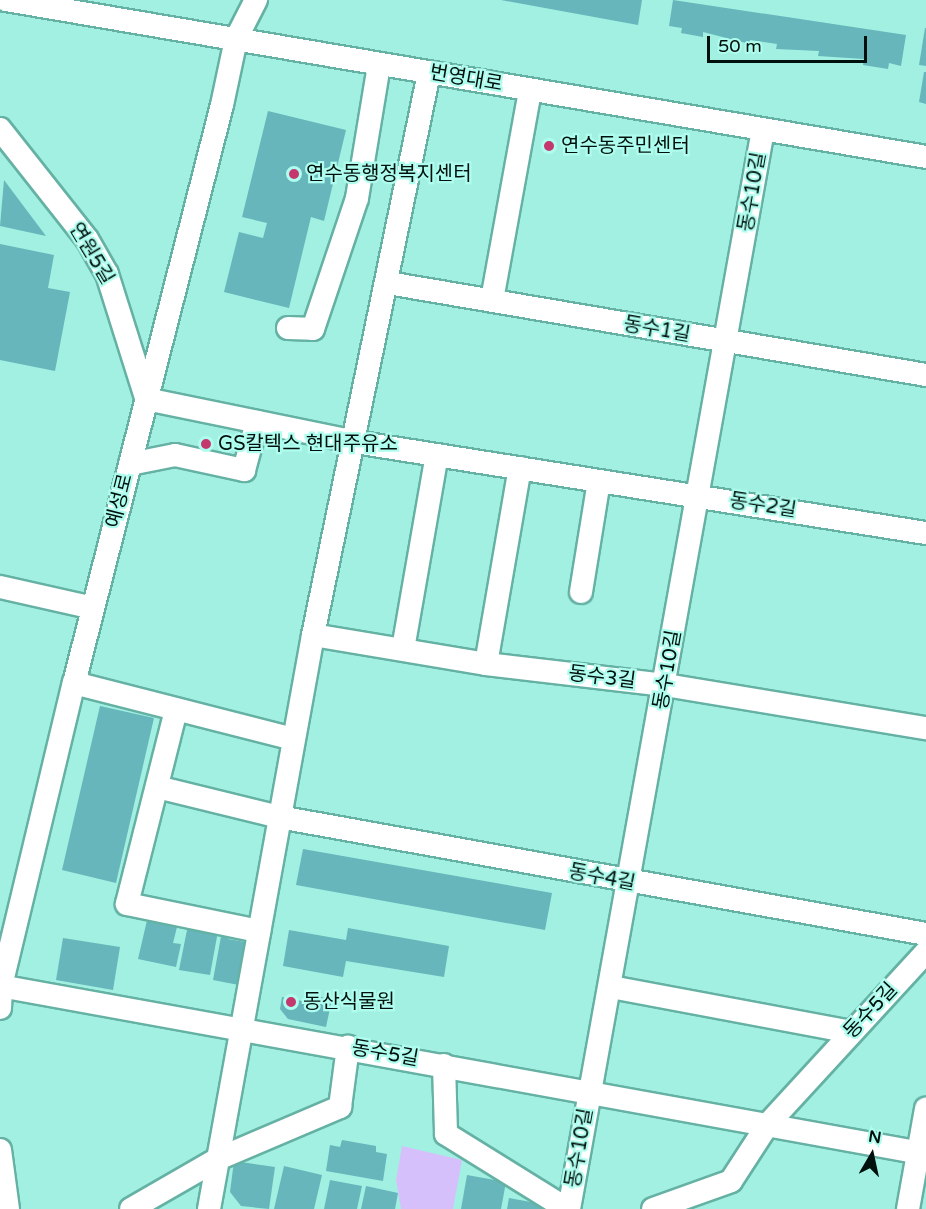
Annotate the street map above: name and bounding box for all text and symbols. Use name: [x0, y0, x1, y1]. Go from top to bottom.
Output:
scale bar: [710, 24, 870, 62]
text: 50 m: [718, 35, 762, 57]
street label: 번영대로: [428, 61, 504, 97]
place label: 연수동주민센터: [561, 134, 690, 158]
marker: 연수동주민센터: [542, 139, 556, 153]
street label: 동수10길: [734, 150, 772, 234]
place label: 연수동행정복지센터: [306, 162, 472, 186]
marker: 연수동행정복지센터: [287, 167, 301, 181]
street label: 연원5길: [63, 219, 119, 289]
street label: 동수1길: [622, 312, 692, 348]
place label: GS칼텍스 현대주유소: [218, 432, 398, 456]
marker: GS칼텍스 현대주유소: [199, 437, 213, 451]
street label: 예성로: [102, 471, 138, 531]
street label: 동수2길: [728, 489, 798, 523]
street label: 동수10길: [649, 628, 687, 712]
street label: 동수3길: [567, 662, 637, 694]
street label: 동수4길: [566, 860, 638, 896]
street label: 동수5길: [839, 978, 903, 1044]
place label: 동산식물원: [303, 990, 395, 1014]
marker: 동산식물원: [284, 995, 298, 1009]
street label: 동수5길: [350, 1036, 420, 1072]
street label: 동수10길: [561, 1106, 599, 1190]
north arrow: [842, 1125, 902, 1185]
text: N: [867, 1126, 883, 1148]

